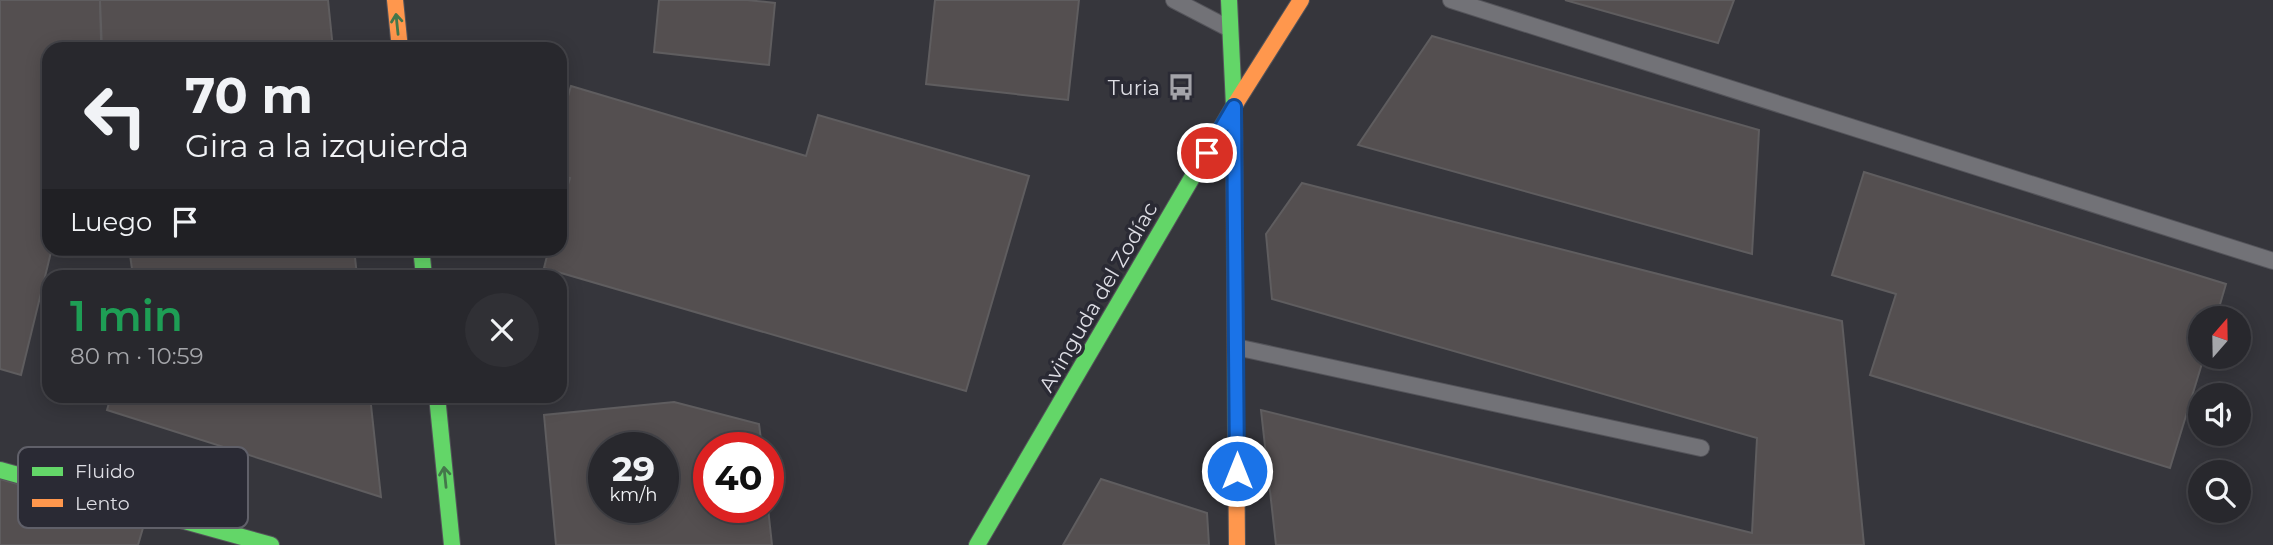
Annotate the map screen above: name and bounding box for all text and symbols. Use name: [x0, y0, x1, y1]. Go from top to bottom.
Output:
one-way arrow: [390, 14, 403, 36]
text: 70 m: [185, 66, 313, 125]
icon: left: [70, 70, 161, 161]
bus stop icon: Turia: [1166, 72, 1196, 102]
place label: Turia: [1108, 75, 1160, 100]
pin: [1177, 123, 1237, 183]
text: Gira a la izquierda: [185, 126, 469, 165]
icon: arrive: [1188, 134, 1226, 172]
street label: Avinguda del Zodíac: [1033, 198, 1163, 396]
icon: arrive: [166, 203, 204, 241]
text: Luego: [70, 206, 152, 238]
text: 1 min: [70, 290, 183, 342]
button: close: [465, 293, 539, 367]
north arrow: [2188, 306, 2250, 369]
map controls: [2188, 306, 2251, 523]
text: 80 m · 10:59: [70, 342, 204, 370]
button: sound: [2188, 383, 2251, 446]
speed limit sign: 40: [693, 432, 784, 523]
position arrow: [1200, 434, 1274, 508]
legend: [18, 447, 248, 528]
text: 29: [612, 447, 655, 490]
text: Fluido: [75, 460, 135, 483]
button: search: [2188, 460, 2251, 523]
one-way arrow: [439, 466, 452, 489]
text: km/h: [609, 484, 658, 506]
text: Lento: [75, 492, 130, 515]

